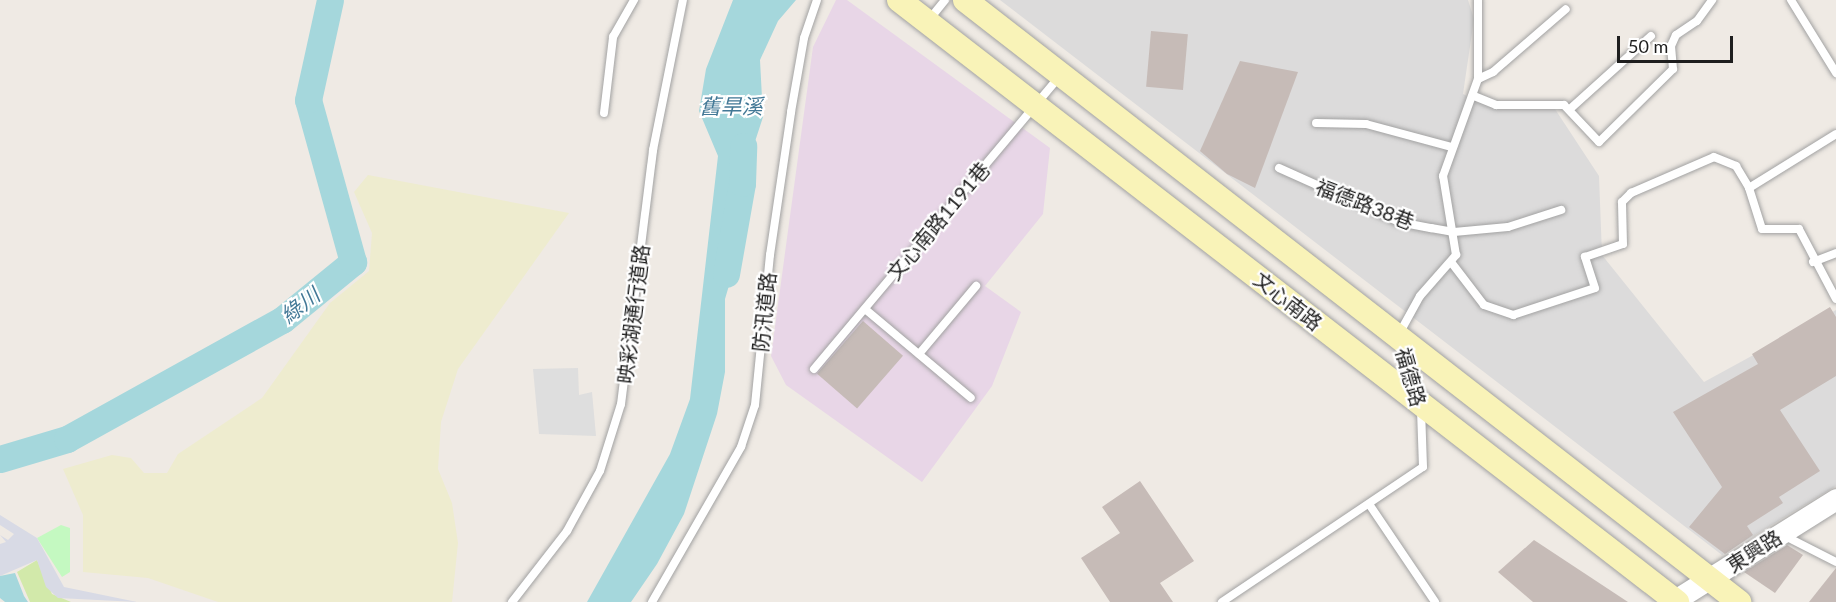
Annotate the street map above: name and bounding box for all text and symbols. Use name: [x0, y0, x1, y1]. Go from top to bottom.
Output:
scale bar: [1620, 24, 1736, 62]
text: 50 m: [1628, 35, 1668, 57]
water label: 舊旱溪: [700, 93, 762, 119]
street label: 文心南路1191巷: [882, 157, 994, 285]
street label: 福德路38巷: [1313, 174, 1417, 234]
street label: 映彩湖通行道路: [613, 243, 653, 385]
street label: 文心南路: [1249, 267, 1327, 335]
street label: 防汛道路: [748, 271, 780, 353]
water label: 綠川: [276, 282, 324, 328]
street label: 福德路: [1391, 345, 1431, 409]
street label: 東興路: [1722, 525, 1786, 577]

